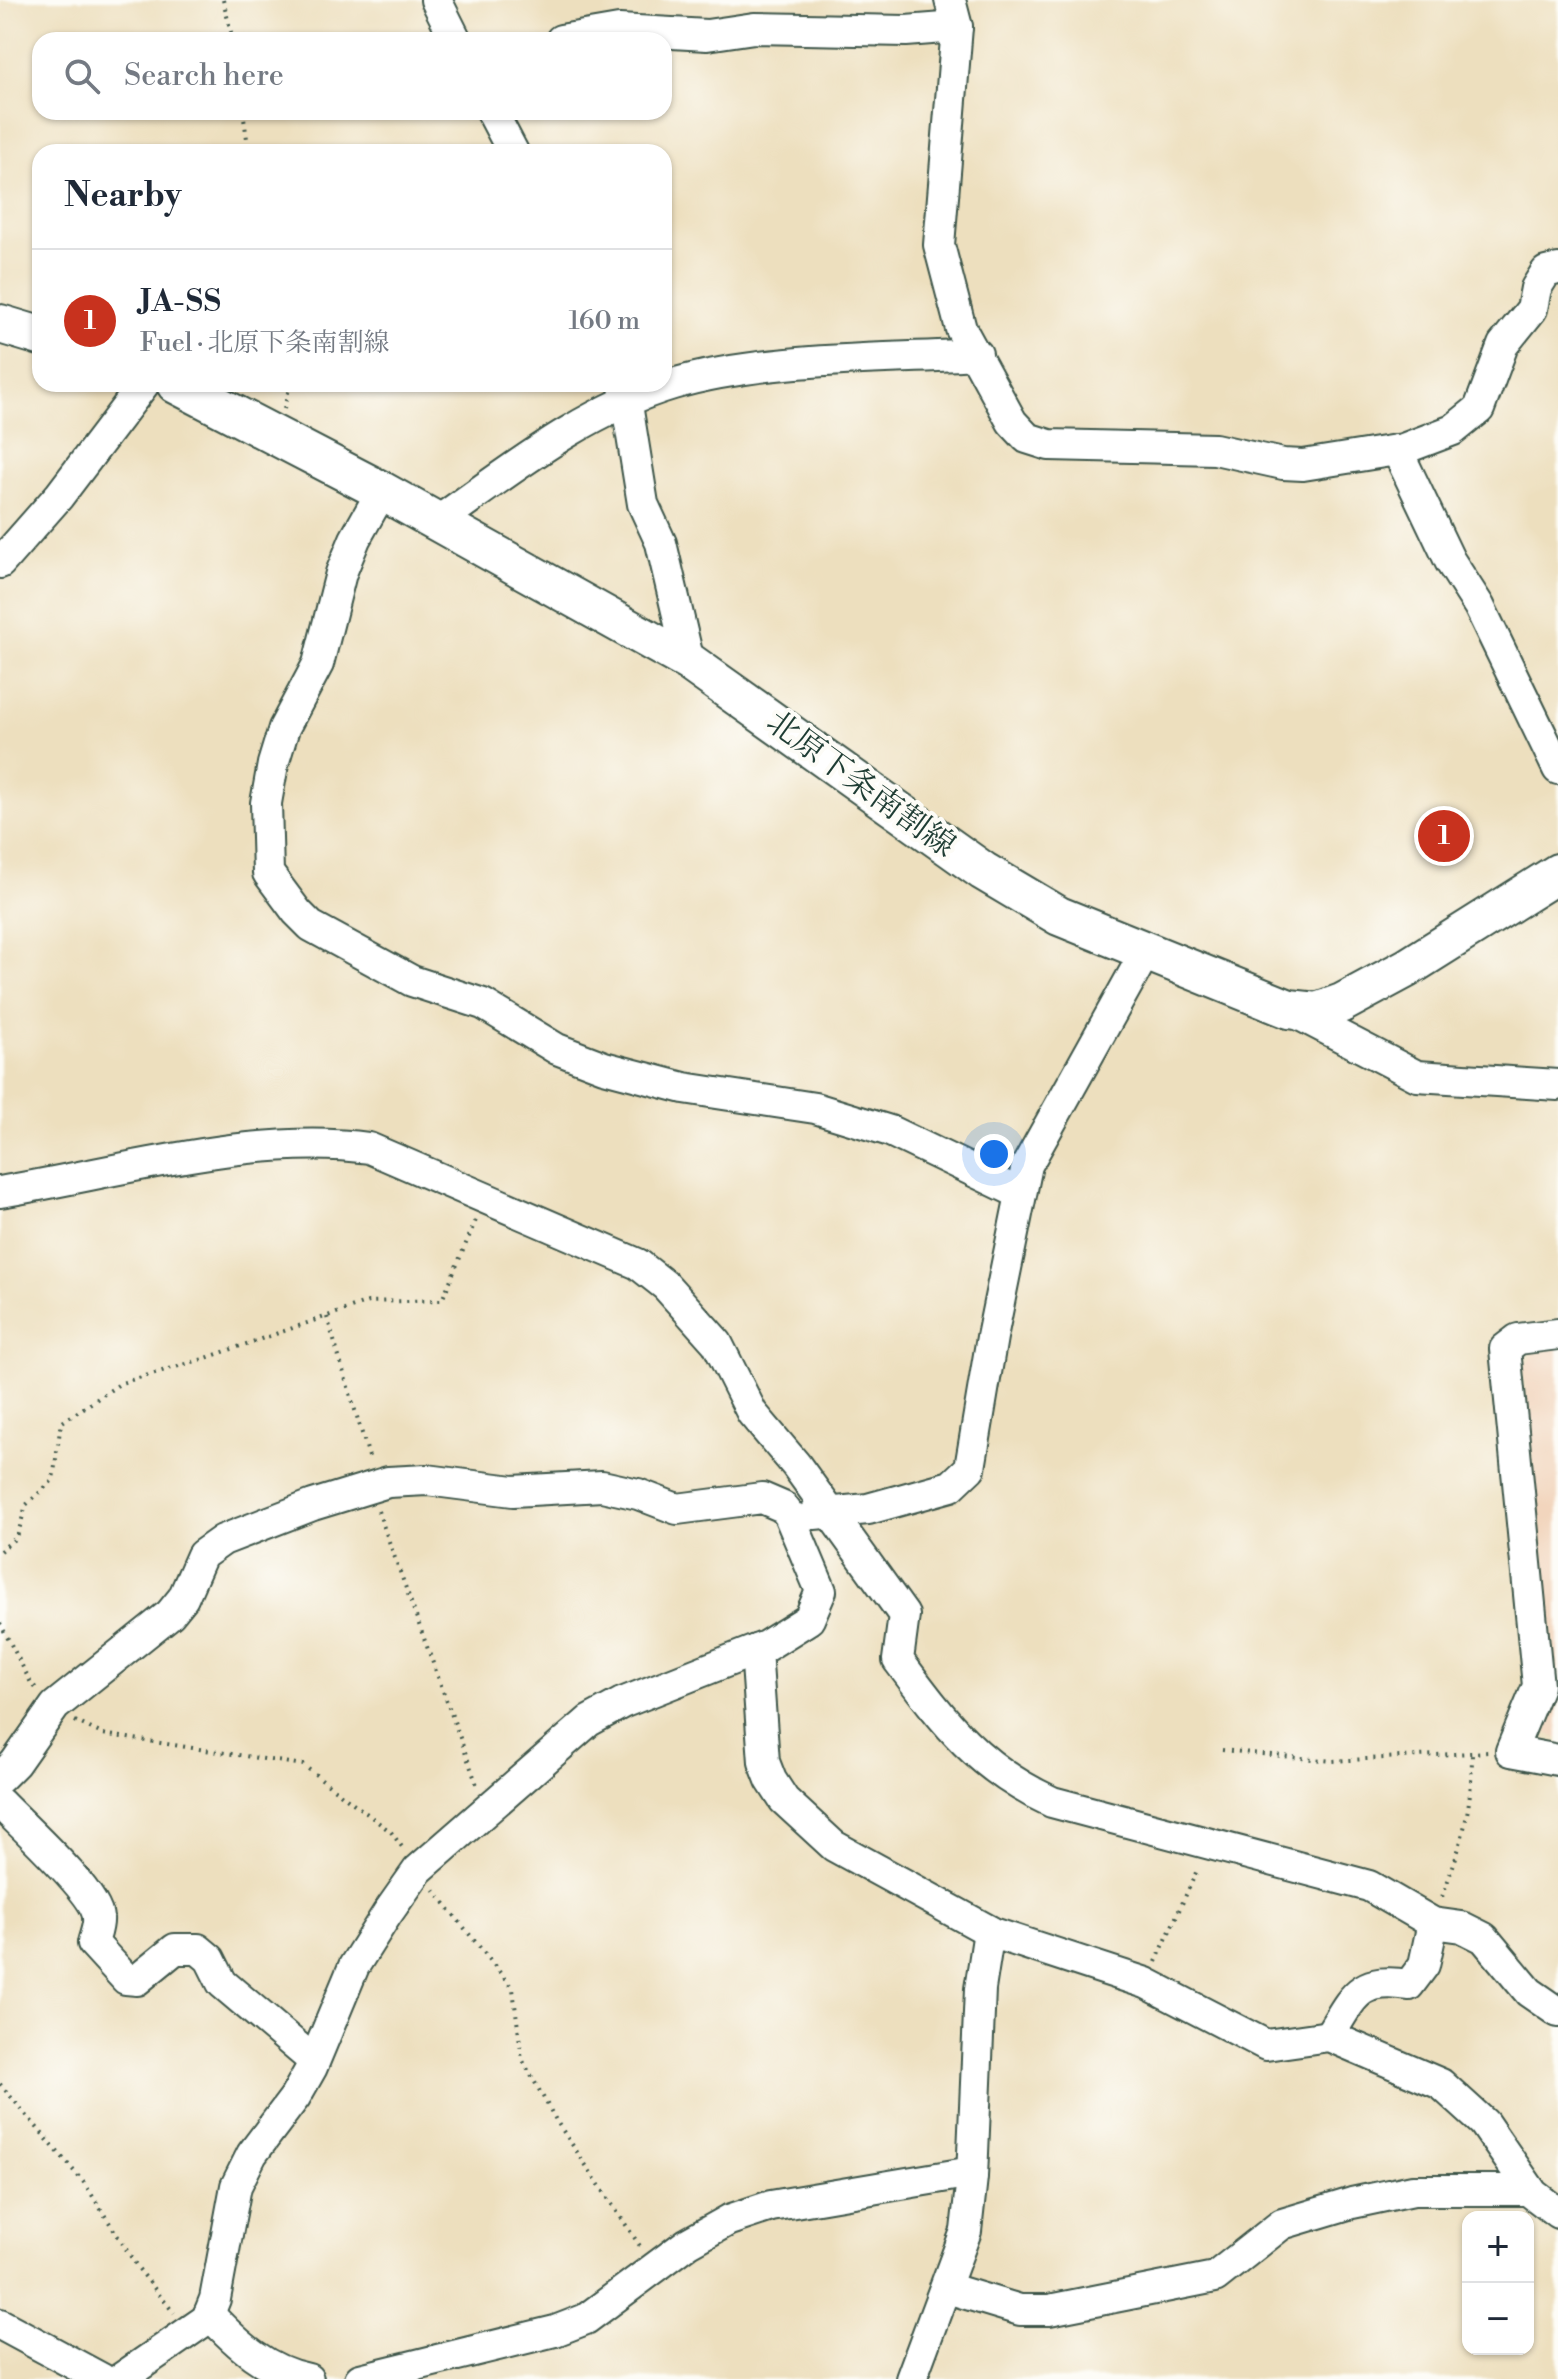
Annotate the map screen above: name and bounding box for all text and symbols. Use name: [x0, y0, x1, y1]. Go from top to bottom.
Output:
search box: [32, 32, 672, 120]
icon: search: [60, 54, 104, 98]
text: Search here: [124, 57, 284, 95]
text: Nearby: [64, 175, 182, 217]
text: JA-SS: [140, 283, 221, 321]
text: 1: [84, 305, 96, 337]
text: 160 m: [569, 305, 640, 337]
text: Fuel · 北原下条南割線: [140, 327, 390, 359]
street label: 北原下条南割線: [759, 702, 963, 866]
pin: 1: [1418, 806, 1470, 866]
your location: [974, 1134, 1014, 1174]
map controls: [1462, 2211, 1534, 2355]
button: +: [1462, 2211, 1534, 2283]
button: −: [1462, 2283, 1534, 2355]

